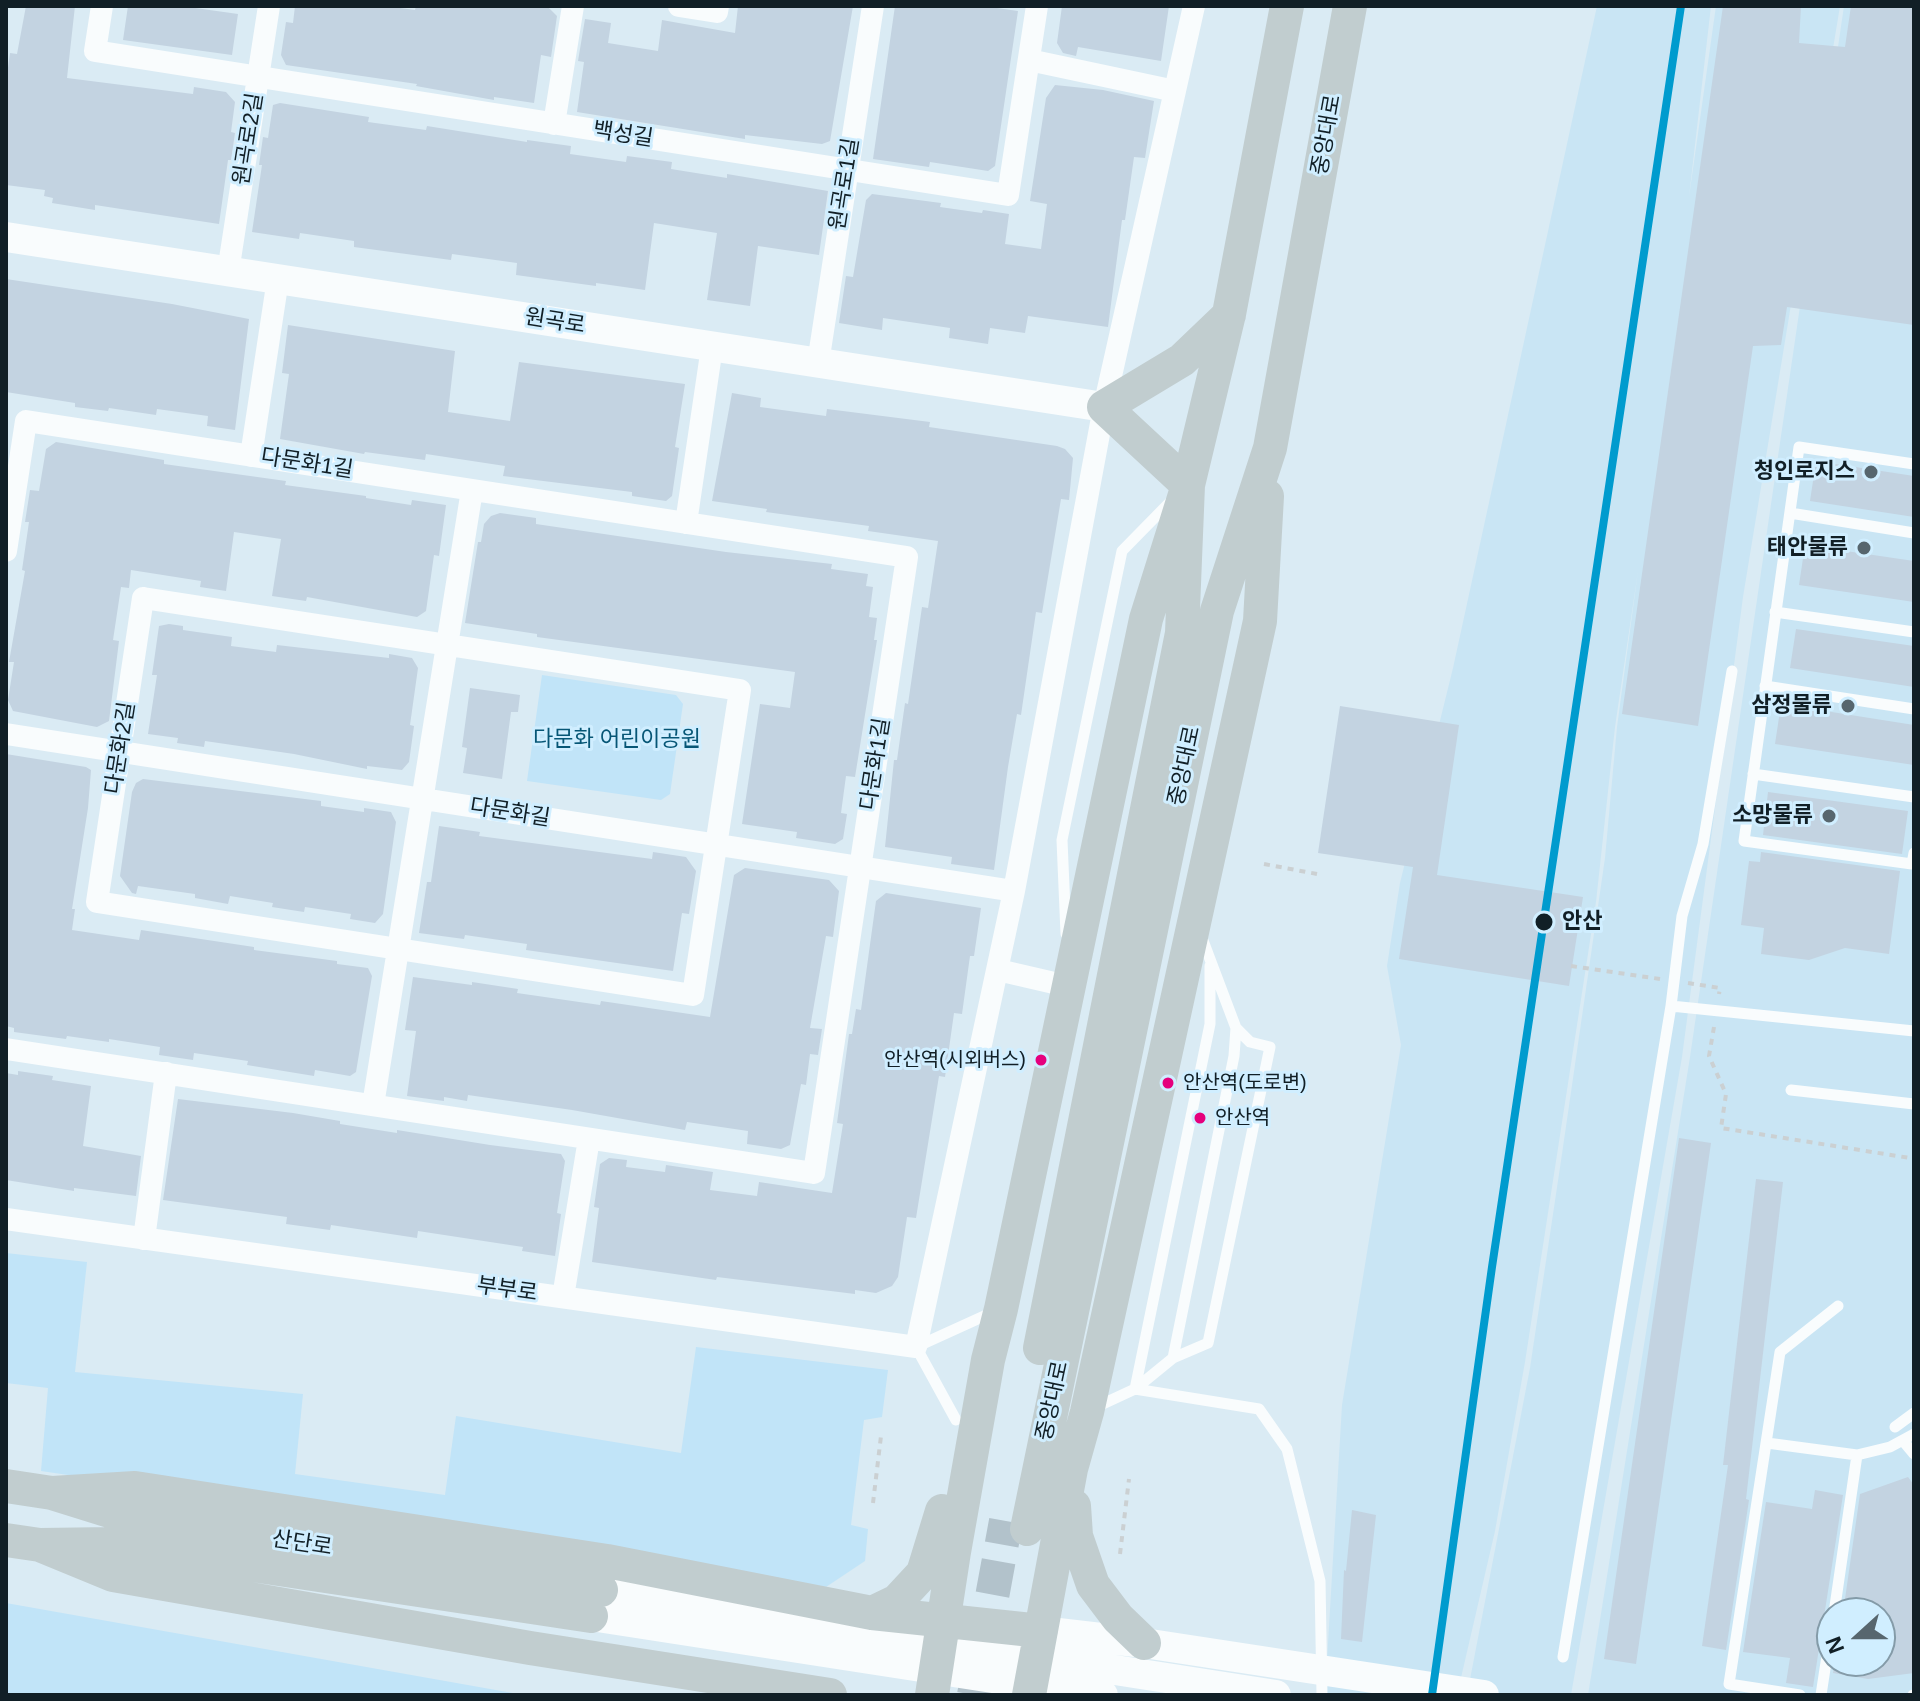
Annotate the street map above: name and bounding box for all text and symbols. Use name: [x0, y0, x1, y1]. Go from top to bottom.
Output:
street label: 원곡로2길: [229, 91, 269, 187]
street label: 중앙대로: [1307, 93, 1347, 177]
street label: 백성길: [591, 117, 655, 153]
street label: 원곡로1길: [825, 136, 865, 232]
street label: 원곡로: [523, 304, 587, 340]
street label: 다문화1길: [259, 444, 355, 484]
place label: 청인로지스: [1754, 459, 1855, 485]
marker: 청인로지스: [1862, 463, 1880, 481]
place label: 태안물류: [1767, 535, 1848, 561]
marker: 태안물류: [1855, 539, 1873, 557]
place label: 삼정물류: [1751, 693, 1832, 719]
marker: 삼정물류: [1839, 697, 1857, 715]
street label: 다문화2길: [101, 700, 141, 796]
street label: 다문화1길: [856, 716, 896, 812]
street label: 중앙대로: [1164, 724, 1206, 808]
park label: 다문화 어린이공원: [533, 727, 701, 753]
street label: 다문화길: [468, 794, 552, 832]
place label: 소망물류: [1732, 803, 1813, 829]
marker: 소망물류: [1820, 807, 1838, 825]
place label: 안산: [1562, 909, 1602, 935]
marker: 안산: [1533, 911, 1555, 933]
place label: 안산역(시외버스): [884, 1048, 1026, 1072]
marker: 안산역(시외버스): [1033, 1052, 1049, 1068]
place label: 안산역(도로변): [1183, 1071, 1307, 1095]
marker: 안산역(도로변): [1160, 1075, 1176, 1091]
place label: 안산역: [1215, 1106, 1270, 1130]
marker: 안산역: [1192, 1110, 1208, 1126]
street label: 부부로: [475, 1273, 539, 1307]
street label: 중앙대로: [1032, 1359, 1074, 1443]
street label: 산단로: [270, 1526, 334, 1562]
north arrow: [1816, 1597, 1896, 1677]
text: N: [1820, 1633, 1850, 1657]

